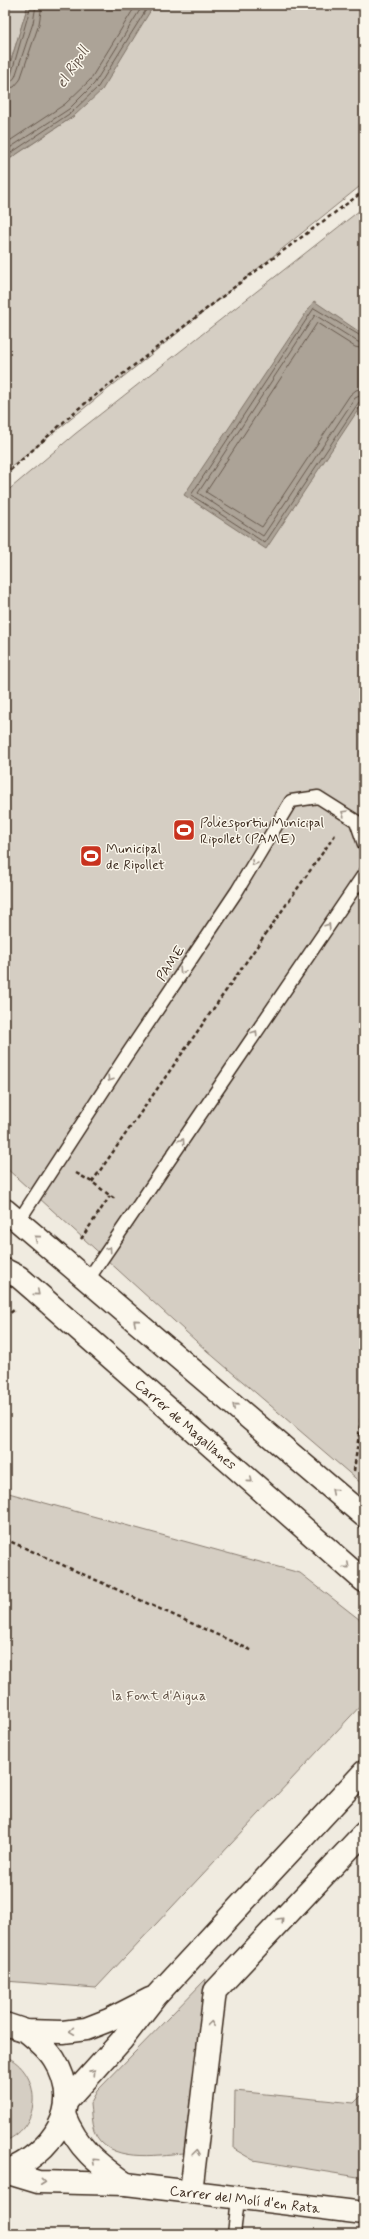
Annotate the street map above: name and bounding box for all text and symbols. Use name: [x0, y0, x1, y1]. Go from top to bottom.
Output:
water label: el Ripoll: [52, 42, 95, 92]
one-way arrow: [341, 811, 348, 818]
place label: Poliesportiu Municipal Ripollet (PAME): [200, 814, 324, 848]
sports icon: Poliesportiu Municipal Ripollet (PAME): [171, 817, 197, 843]
place label: Municipal de Ripollet: [106, 840, 165, 874]
sports icon: Municipal de Ripollet: [78, 843, 104, 869]
one-way arrow: [251, 859, 258, 866]
one-way arrow: [323, 923, 331, 930]
street label: PAME: [152, 942, 189, 985]
one-way arrow: [180, 967, 187, 974]
one-way arrow: [250, 1030, 258, 1037]
one-way arrow: [108, 1075, 115, 1082]
one-way arrow: [177, 1138, 184, 1145]
one-way arrow: [34, 1236, 42, 1243]
one-way arrow: [104, 1246, 111, 1253]
one-way arrow: [32, 1288, 39, 1295]
one-way arrow: [133, 1320, 141, 1327]
street label: Carrer de Magallanes: [131, 1376, 240, 1474]
one-way arrow: [233, 1404, 240, 1411]
one-way arrow: [245, 1476, 252, 1483]
one-way arrow: [332, 1488, 339, 1495]
one-way arrow: [343, 1561, 350, 1568]
park label: la Font d'Aigua: [112, 1687, 206, 1705]
one-way arrow: [276, 1917, 284, 1925]
one-way arrow: [206, 2021, 215, 2027]
one-way arrow: [69, 2026, 75, 2035]
one-way arrow: [89, 2069, 96, 2077]
one-way arrow: [191, 2150, 200, 2156]
one-way arrow: [92, 2158, 100, 2166]
one-way arrow: [40, 2177, 46, 2186]
street label: Carrer del Molí d'en Rata: [169, 2182, 322, 2218]

